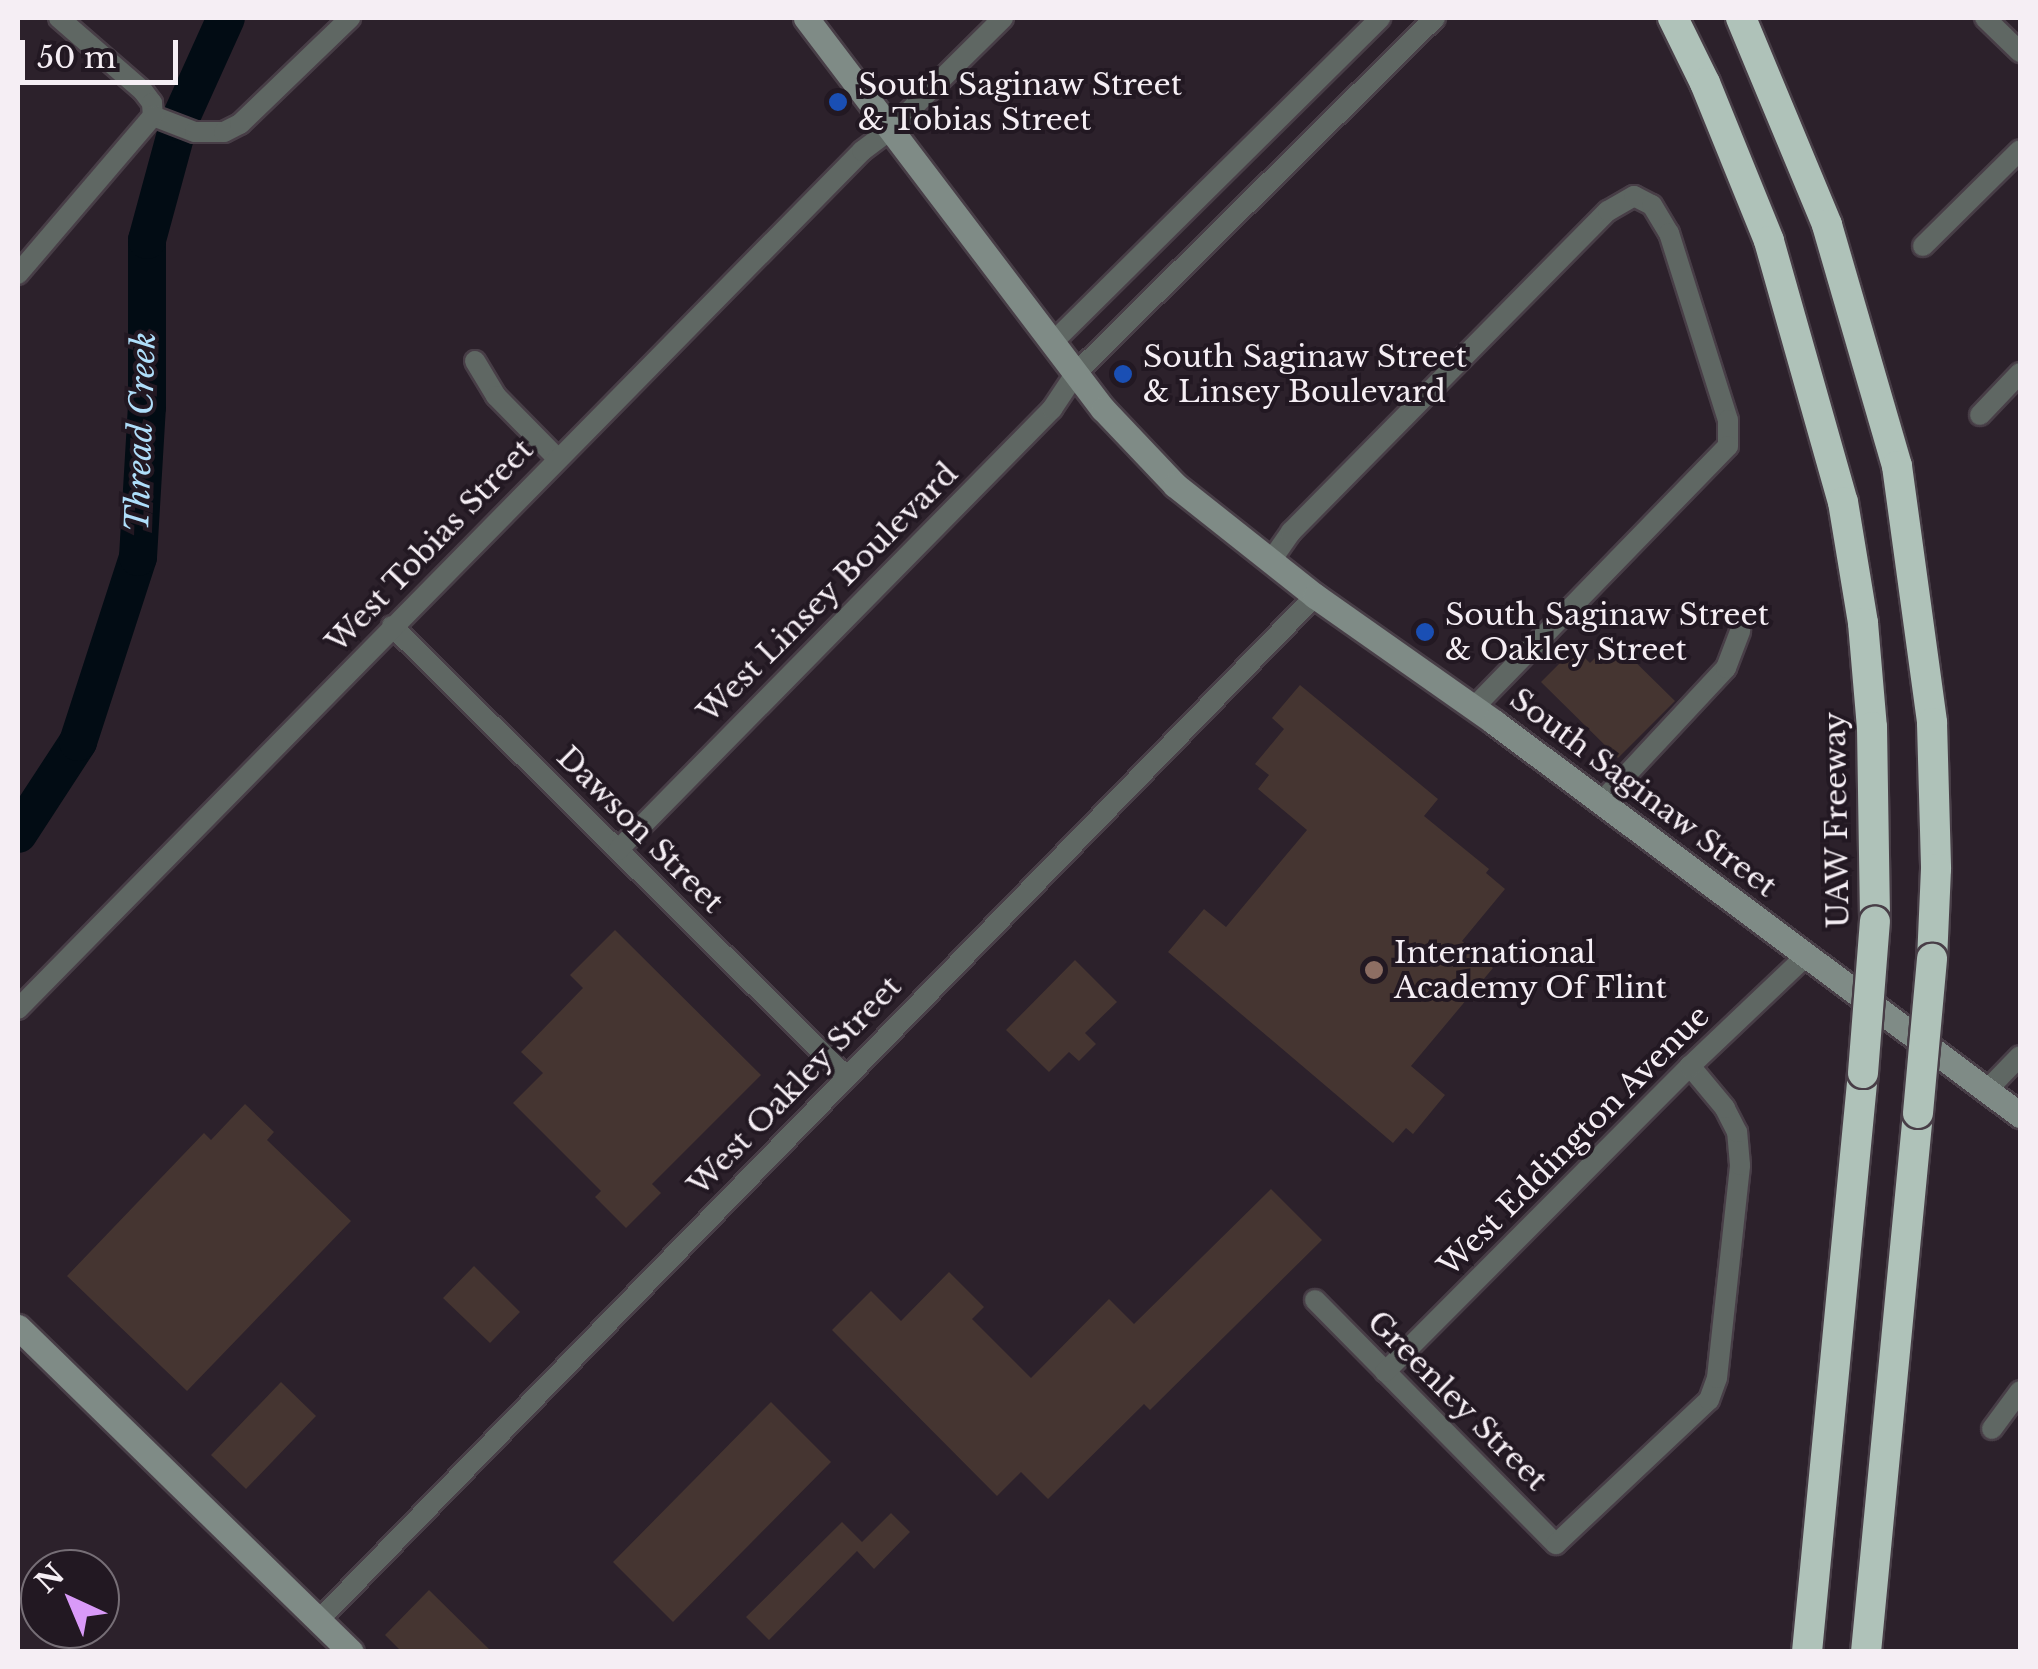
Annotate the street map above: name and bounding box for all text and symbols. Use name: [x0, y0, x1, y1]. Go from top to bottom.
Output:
scale bar: [25, 20, 182, 82]
text: 50 m: [37, 39, 116, 76]
place label: South Saginaw Street & Tobias Street: [858, 67, 1183, 138]
marker: South Saginaw Street & Tobias Street: [827, 91, 849, 113]
water label: Thread Creek: [118, 331, 164, 533]
place label: South Saginaw Street & Linsey Boulevard: [1143, 339, 1468, 410]
marker: South Saginaw Street & Linsey Boulevard: [1112, 363, 1134, 385]
street label: West Tobias Street: [319, 432, 541, 660]
street label: West Linsey Boulevard: [691, 456, 965, 730]
place label: South Saginaw Street & Oakley Street: [1445, 597, 1770, 668]
marker: South Saginaw Street & Oakley Street: [1414, 621, 1436, 643]
street label: South Saginaw Street: [1502, 681, 1784, 905]
street label: UAW Freeway: [1817, 711, 1857, 929]
street label: Dawson Street: [549, 739, 731, 921]
place label: International Academy Of Flint: [1394, 935, 1668, 1006]
marker: International Academy Of Flint: [1363, 959, 1385, 981]
street label: West Oakley Street: [681, 969, 909, 1203]
street label: West Eddington Avenue: [1431, 998, 1717, 1284]
street label: Greenley Street: [1360, 1304, 1554, 1498]
north arrow: [20, 1549, 120, 1649]
text: N: [29, 1557, 72, 1600]

